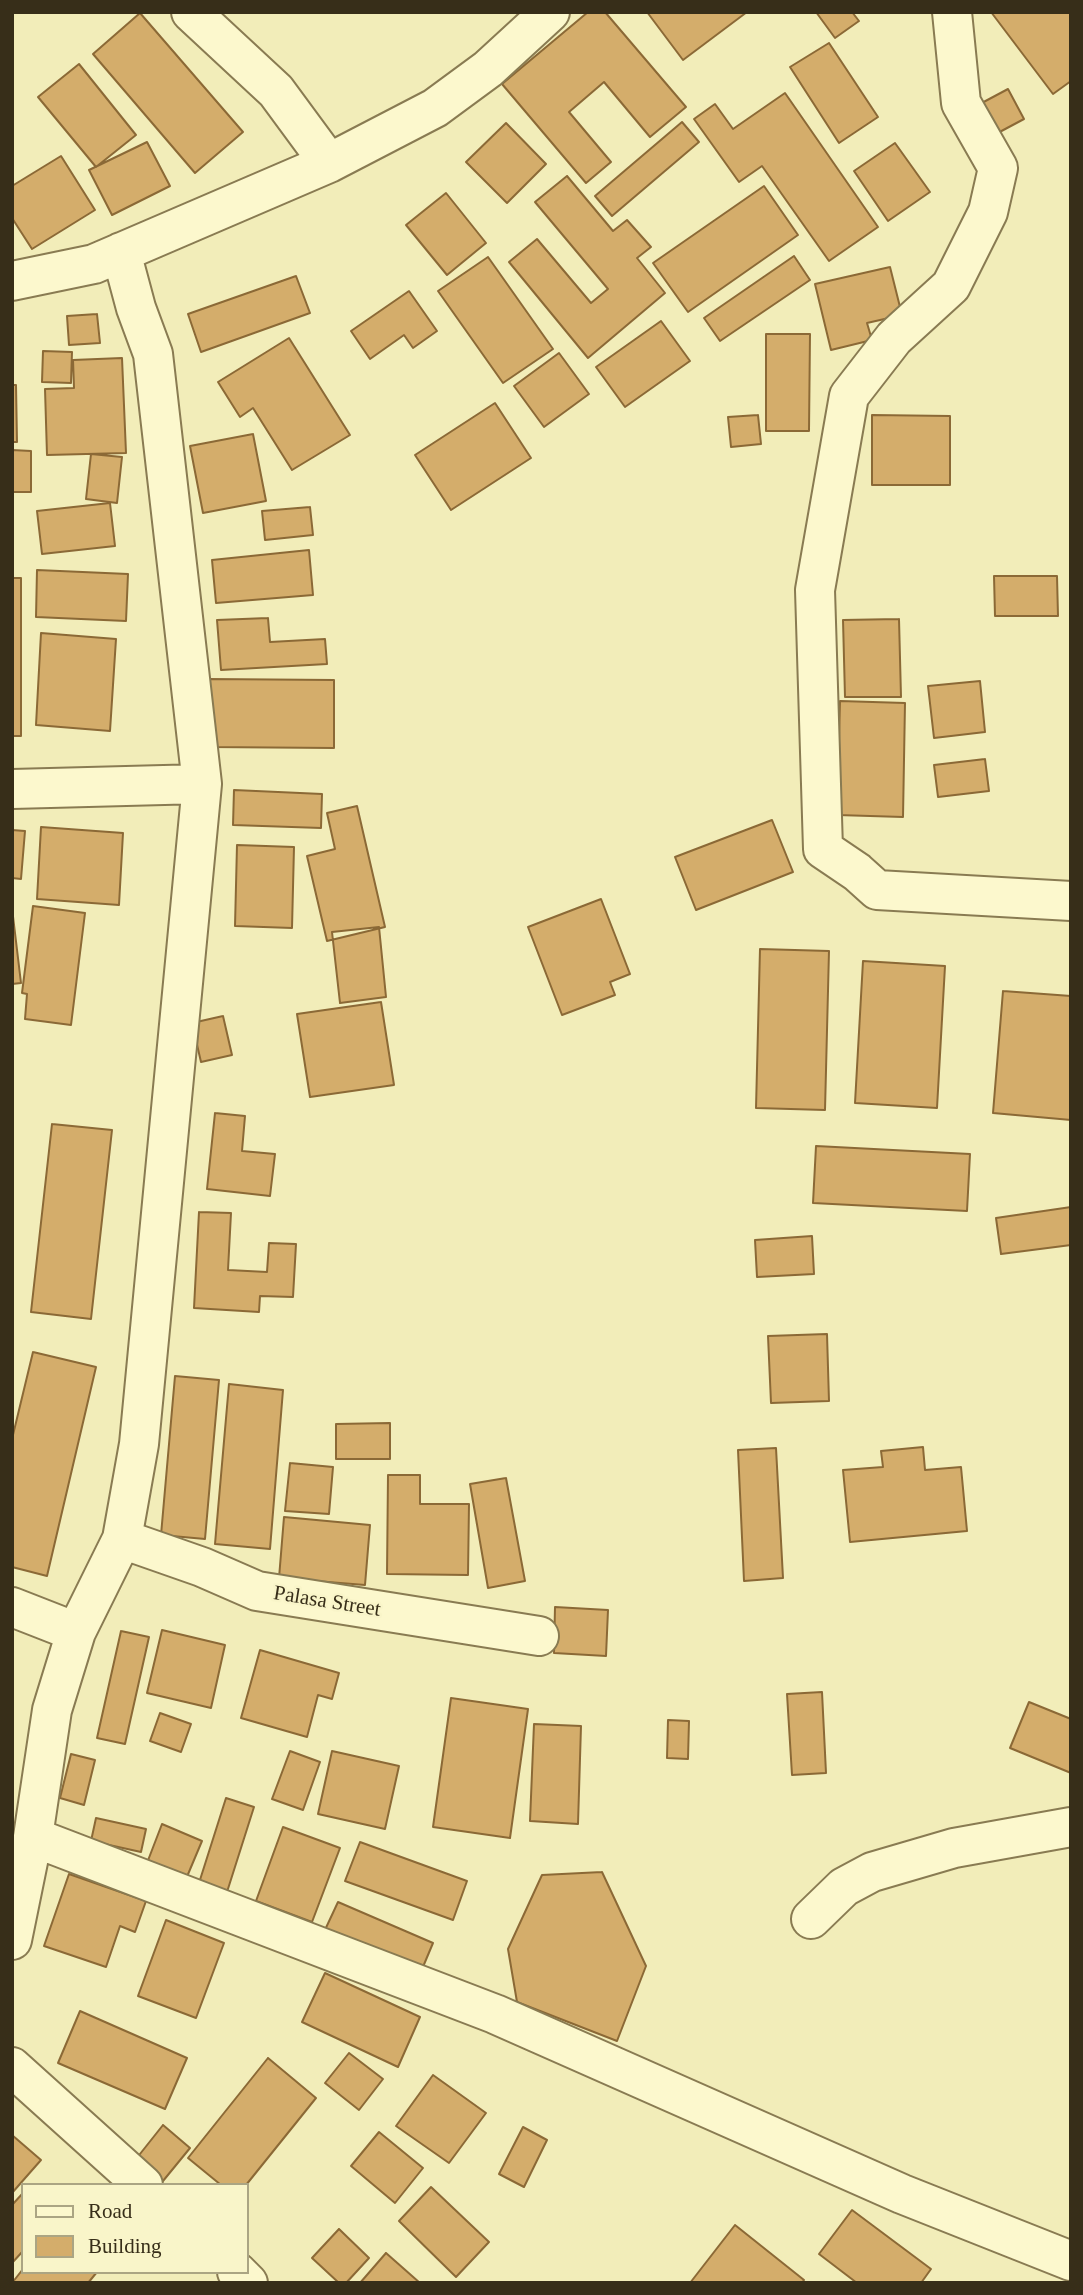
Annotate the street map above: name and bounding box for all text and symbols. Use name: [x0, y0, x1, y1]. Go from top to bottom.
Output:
street label: Palasa Street: [272, 1581, 382, 1623]
legend: [21, 2183, 248, 2274]
text: Road: [88, 2199, 132, 2223]
text: Building: [88, 2234, 162, 2258]

